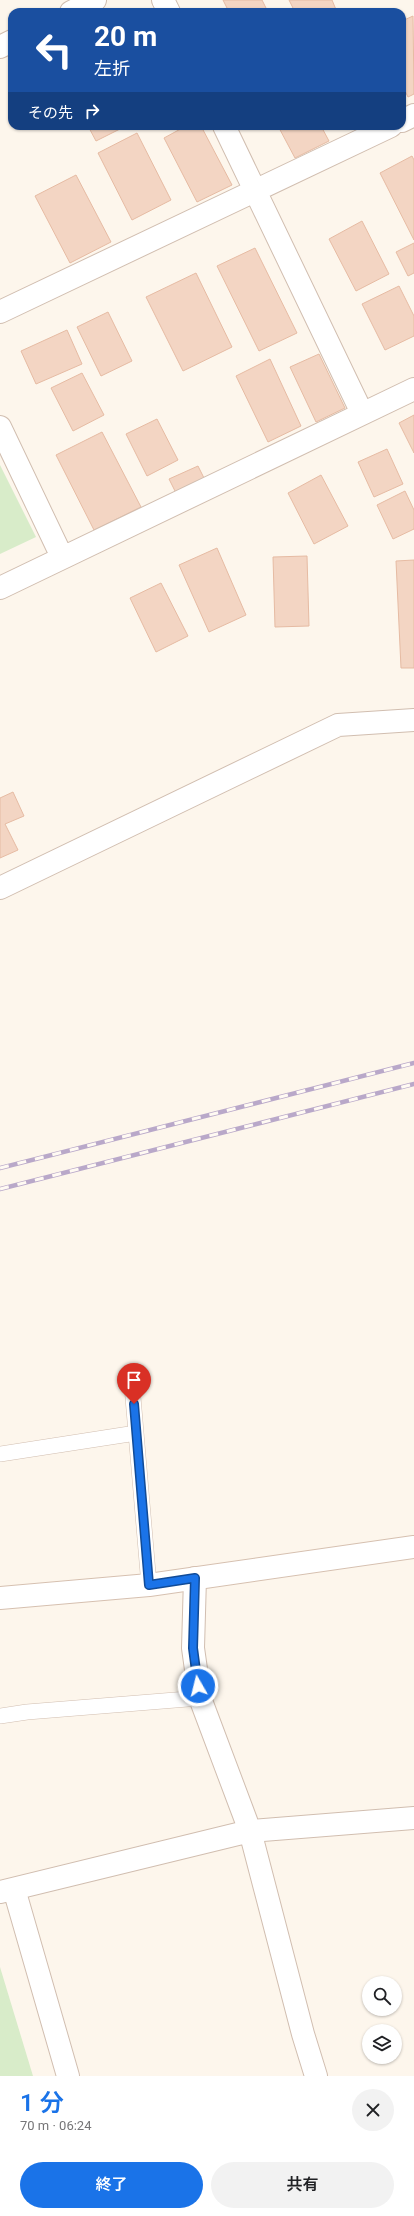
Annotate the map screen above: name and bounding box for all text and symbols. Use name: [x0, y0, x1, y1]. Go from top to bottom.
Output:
text: 20 m: [94, 20, 157, 53]
icon: left: [28, 24, 80, 76]
text: 左折: [94, 58, 130, 79]
icon: right: [81, 100, 103, 122]
text: その先: [28, 104, 73, 122]
pin: [117, 1363, 151, 1404]
icon: arrive: [123, 1369, 145, 1391]
position arrow: [177, 1665, 219, 1707]
map controls: [362, 1976, 402, 2064]
button: search: [362, 1976, 402, 2016]
button: layers: [362, 2024, 402, 2064]
text: 1 分: [20, 2089, 64, 2117]
button: close: [352, 2089, 394, 2131]
text: 70 m · 06:24: [20, 2118, 91, 2133]
button: 終了: [20, 2162, 203, 2208]
button: 共有: [211, 2162, 394, 2208]

